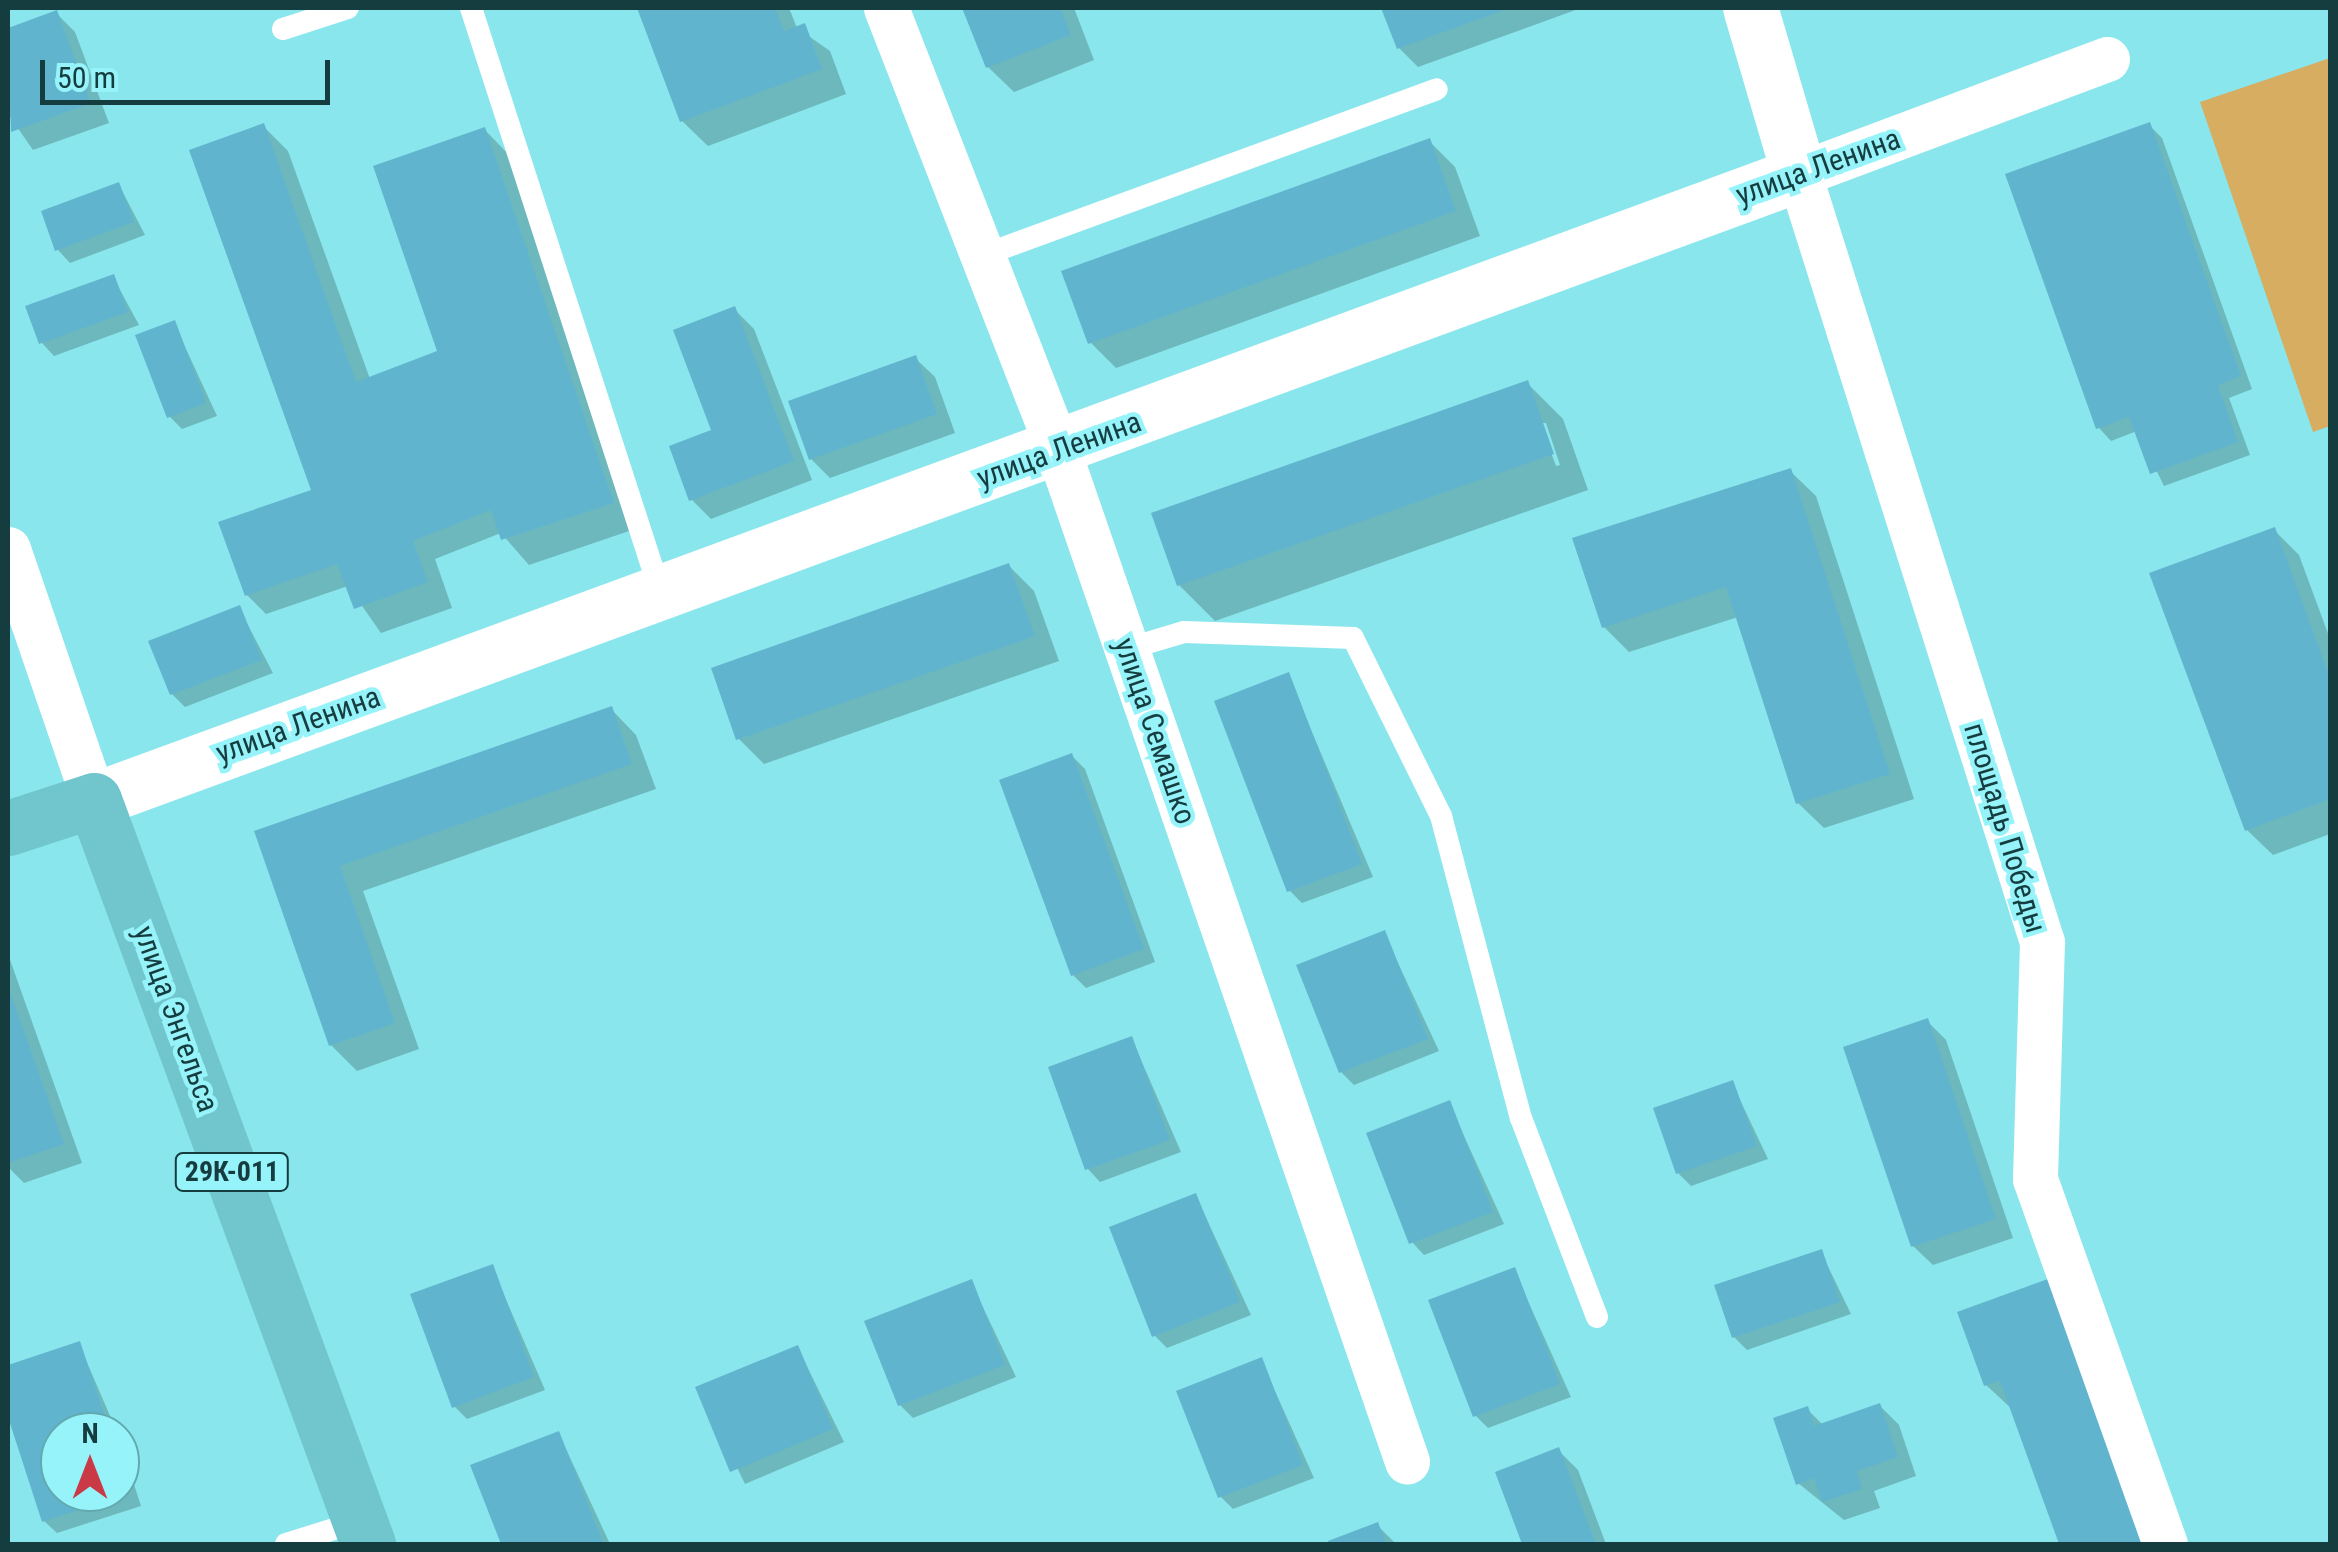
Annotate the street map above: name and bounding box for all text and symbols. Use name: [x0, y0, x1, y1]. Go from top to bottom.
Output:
scale bar: [45, 40, 335, 102]
text: 50 m: [57, 60, 116, 95]
street label: улица Ленина: [1731, 121, 1905, 213]
street label: улица Ленина: [972, 404, 1146, 496]
street label: улица Семашко: [1106, 633, 1204, 829]
street label: улица Ленина: [211, 679, 385, 771]
street label: площадь Победы: [1956, 719, 2054, 937]
street label: улица Энгельса: [126, 921, 226, 1117]
road number: 29К-011: [174, 1149, 290, 1195]
north arrow: [40, 1412, 140, 1512]
text: N: [81, 1417, 99, 1450]

